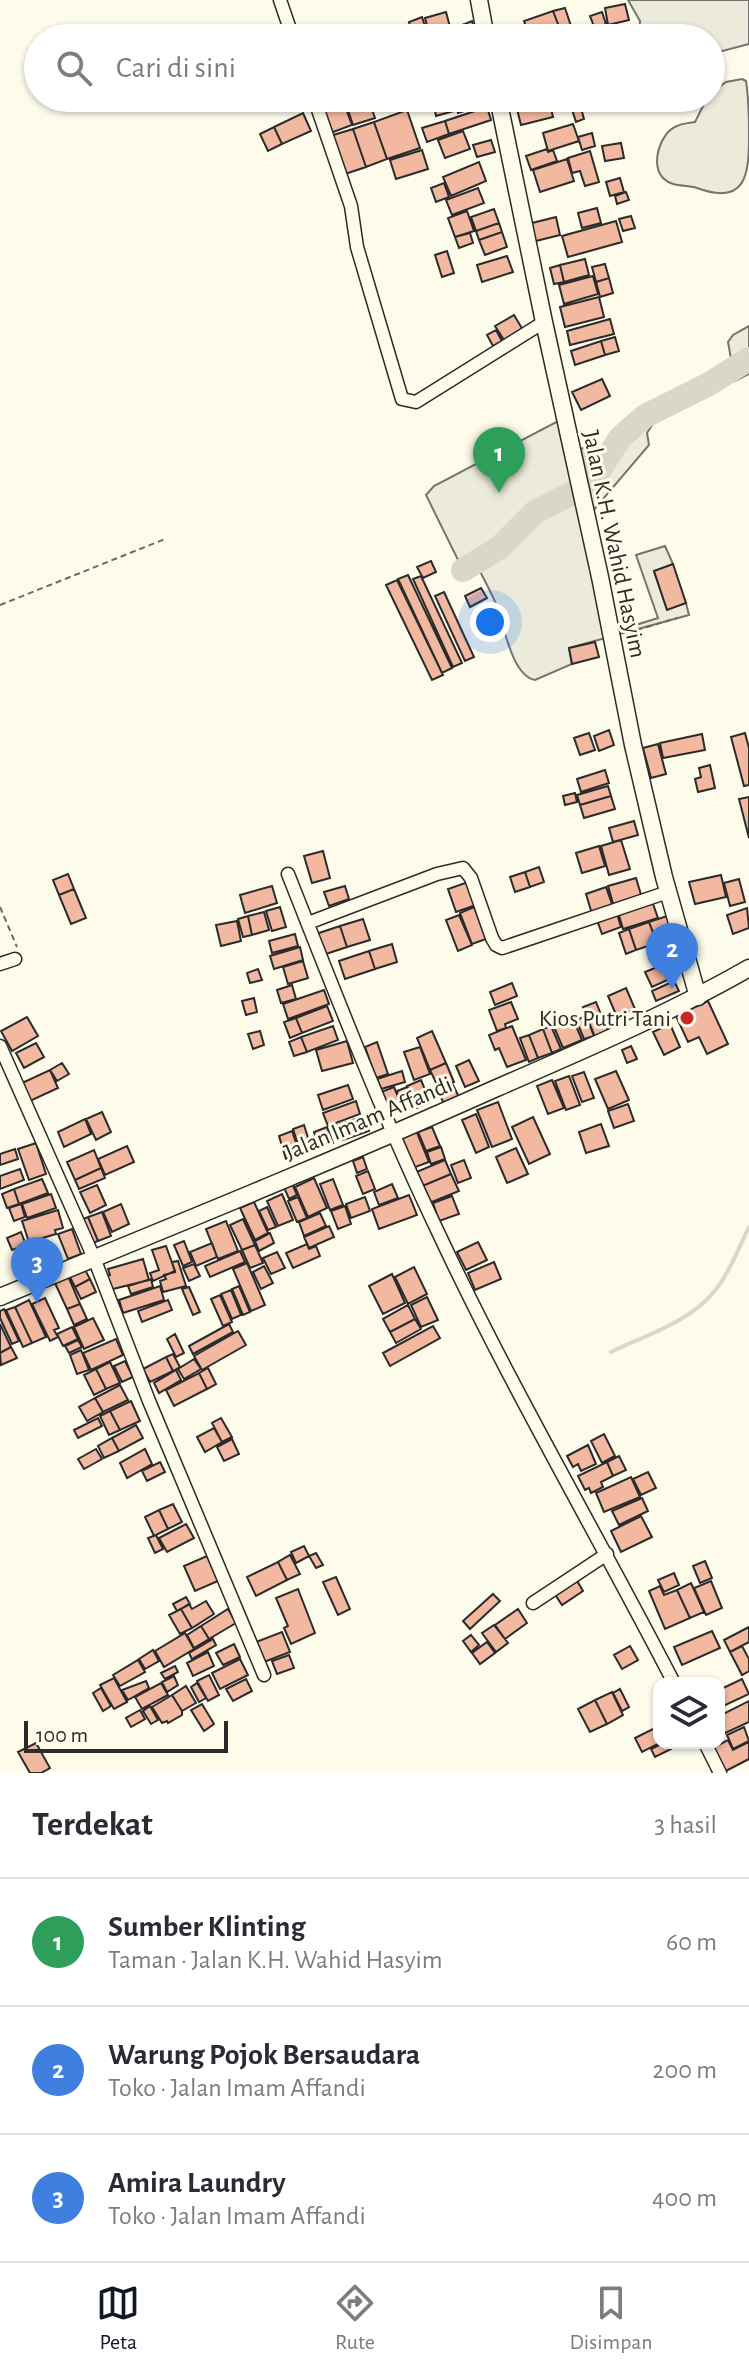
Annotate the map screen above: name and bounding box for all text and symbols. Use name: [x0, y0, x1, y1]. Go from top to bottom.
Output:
search box: [24, 24, 725, 112]
icon: search: [52, 46, 96, 90]
text: Cari di sini: [116, 53, 236, 83]
pin: 1: [473, 427, 525, 493]
street label: Jalan K.H. Wahid Hasyim: [578, 428, 650, 660]
your location: [470, 602, 510, 642]
pin: 2: [646, 923, 698, 989]
place label: Kios Putri Tani: [539, 1007, 671, 1031]
marker: Kios Putri Tani: [678, 1009, 696, 1027]
street label: Jalan Imam Affandi: [281, 1073, 456, 1165]
pin: 3: [11, 1237, 63, 1303]
map controls: [653, 1677, 725, 1749]
button: layers: [653, 1677, 725, 1749]
scale bar: [24, 1717, 228, 1753]
text: 100 m: [36, 1724, 88, 1746]
text: Terdekat: [32, 1808, 153, 1842]
text: 3 hasil: [654, 1812, 717, 1838]
text: Sumber Klinting: [108, 1912, 305, 1942]
text: 1: [53, 1929, 63, 1955]
text: 60 m: [666, 1929, 717, 1955]
text: Taman · Jalan K.H. Wahid Hasyim: [108, 1947, 443, 1973]
text: Warung Pojok Bersaudara: [108, 2040, 420, 2070]
text: 2: [52, 2057, 64, 2083]
text: 200 m: [653, 2057, 717, 2083]
text: Toko · Jalan Imam Affandi: [108, 2075, 366, 2101]
text: Amira Laundry: [108, 2168, 286, 2198]
text: 3: [52, 2185, 64, 2211]
text: 400 m: [652, 2185, 717, 2211]
text: Toko · Jalan Imam Affandi: [108, 2203, 366, 2229]
tab: Peta: [96, 2281, 140, 2355]
tab: Rute: [333, 2281, 377, 2355]
tab: Disimpan: [570, 2281, 653, 2355]

